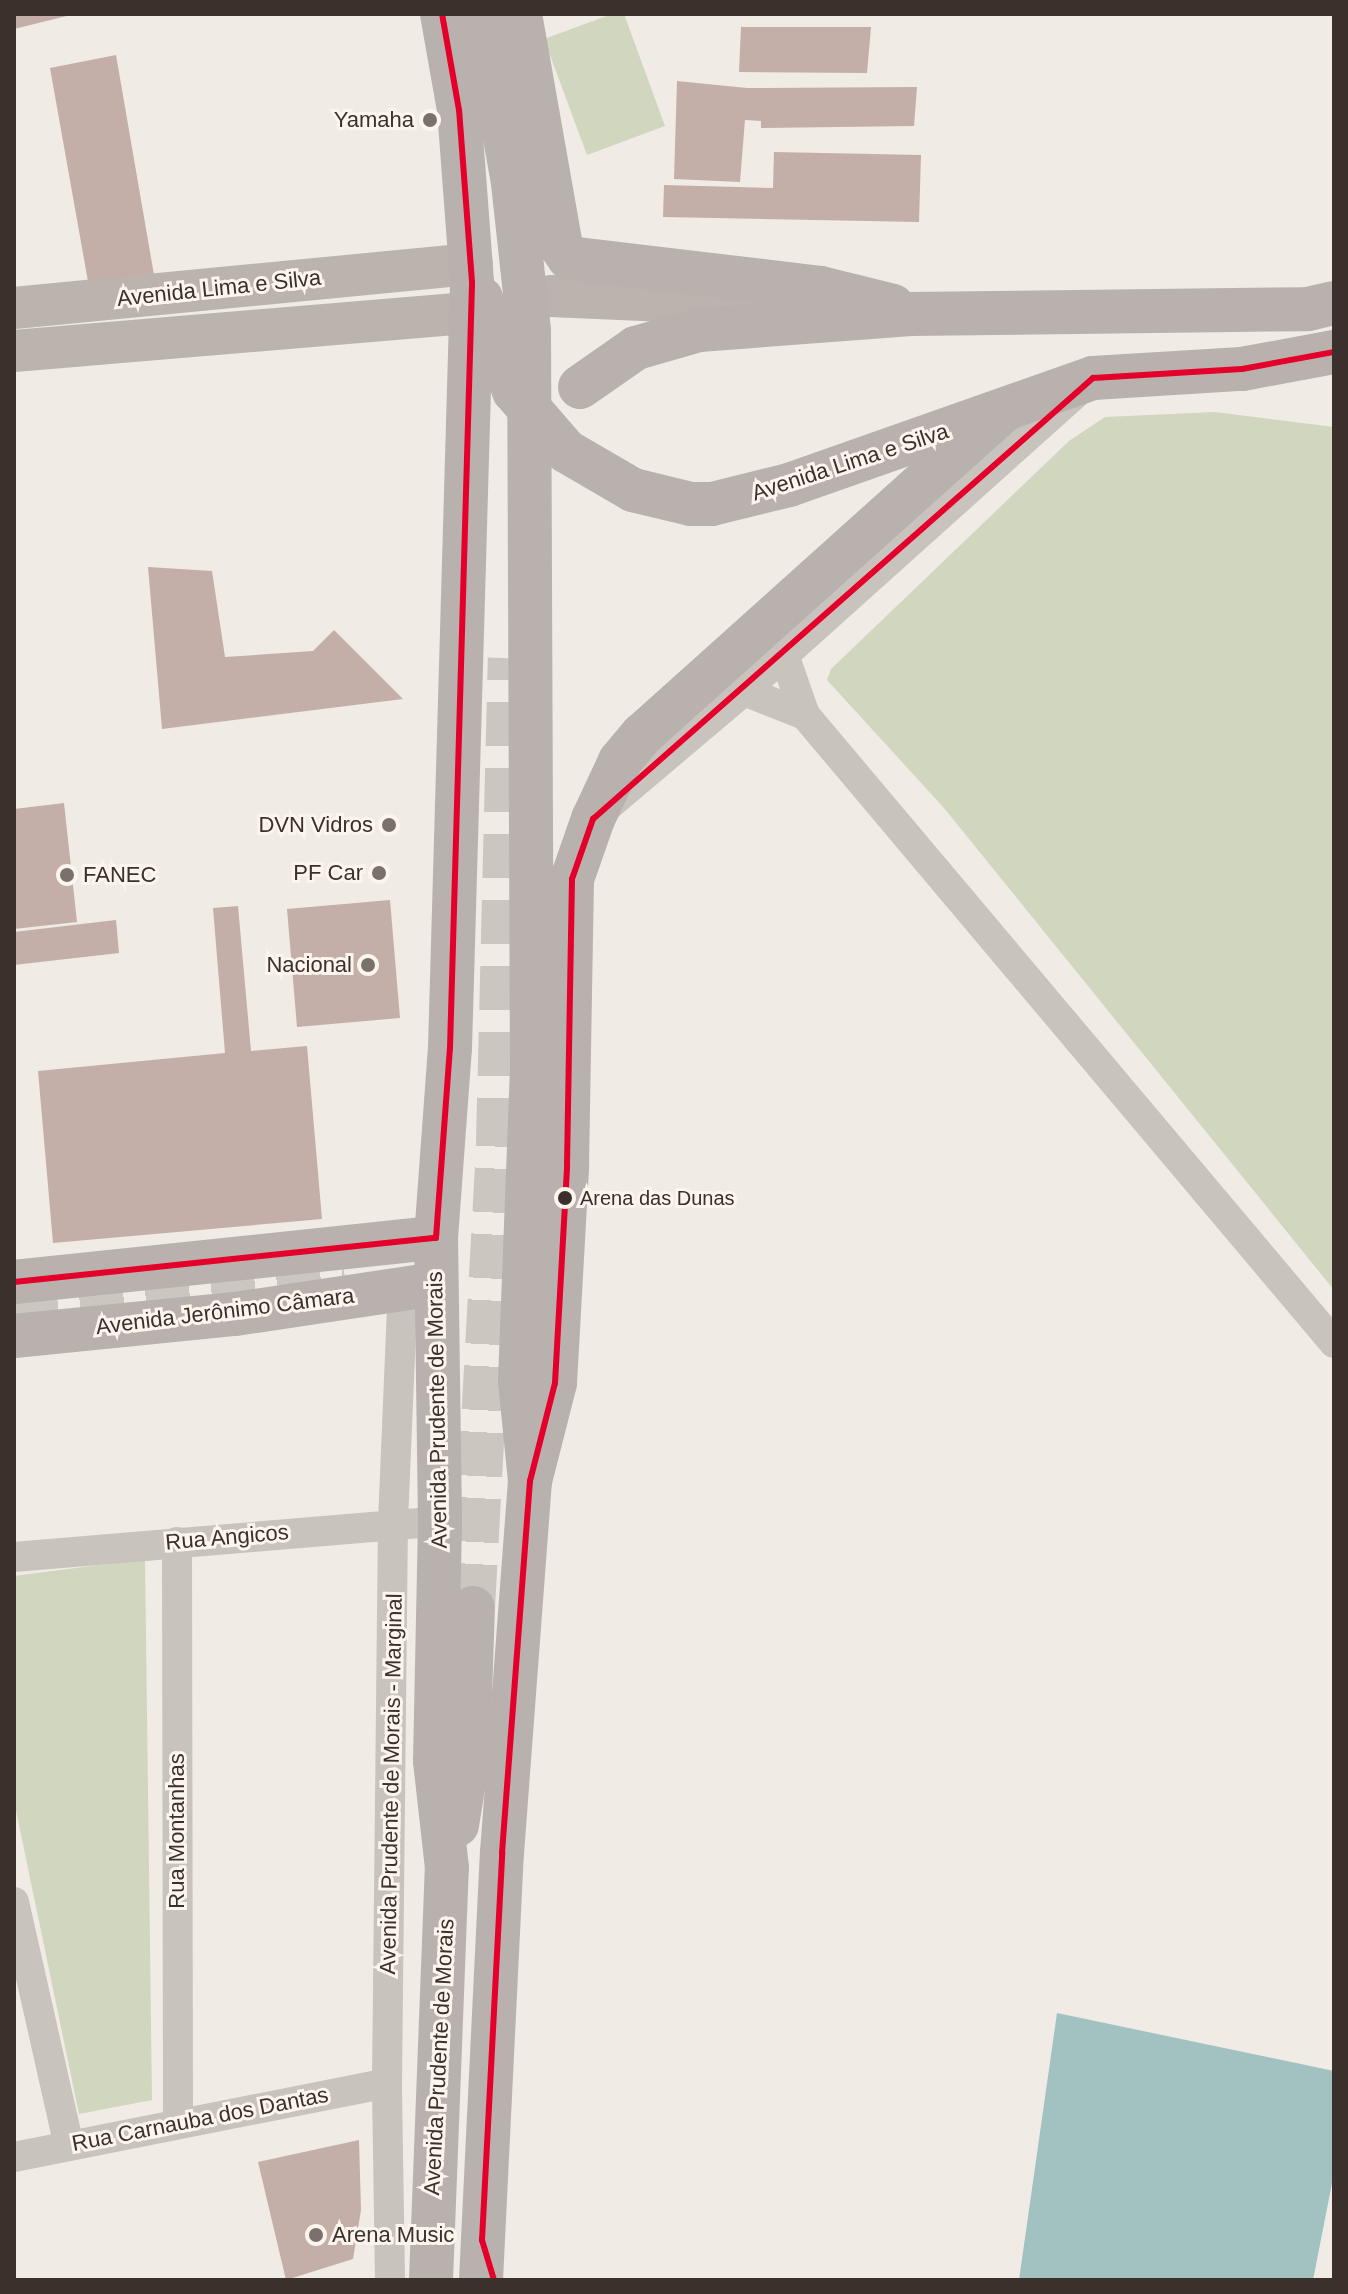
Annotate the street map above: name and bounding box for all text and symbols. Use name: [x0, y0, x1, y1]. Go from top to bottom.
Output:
place label: Yamaha: [334, 107, 414, 133]
marker: Yamaha: [421, 111, 439, 129]
street label: Avenida Lima e Silva: [116, 264, 322, 312]
street label: Avenida Lima e Silva: [748, 418, 952, 506]
place label: DVN Vidros: [258, 812, 373, 838]
marker: DVN Vidros: [380, 816, 398, 834]
place label: PF Car: [293, 860, 363, 886]
place label: FANEC: [83, 862, 156, 888]
marker: PF Car: [370, 864, 388, 882]
marker: FANEC: [58, 866, 76, 884]
place label: Nacional: [266, 952, 352, 978]
marker: Nacional: [359, 956, 377, 974]
place label: Arena das Dunas: [580, 1186, 735, 1210]
marker: Arena das Dunas: [557, 1190, 573, 1206]
street label: Avenida Prudente de Morais: [421, 1271, 453, 1549]
street label: Avenida Jerônimo Câmara: [94, 1282, 356, 1340]
street label: Rua Angicos: [164, 1518, 290, 1556]
street label: Avenida Prudente de Morais - Marginal: [374, 1593, 408, 1975]
street label: Rua Montanhas: [164, 1753, 190, 1909]
street label: Avenida Prudente de Morais: [419, 1918, 459, 2196]
street label: Rua Carnauba dos Dantas: [70, 2081, 330, 2157]
place label: Arena Music: [332, 2222, 454, 2248]
marker: Arena Music: [307, 2226, 325, 2244]

